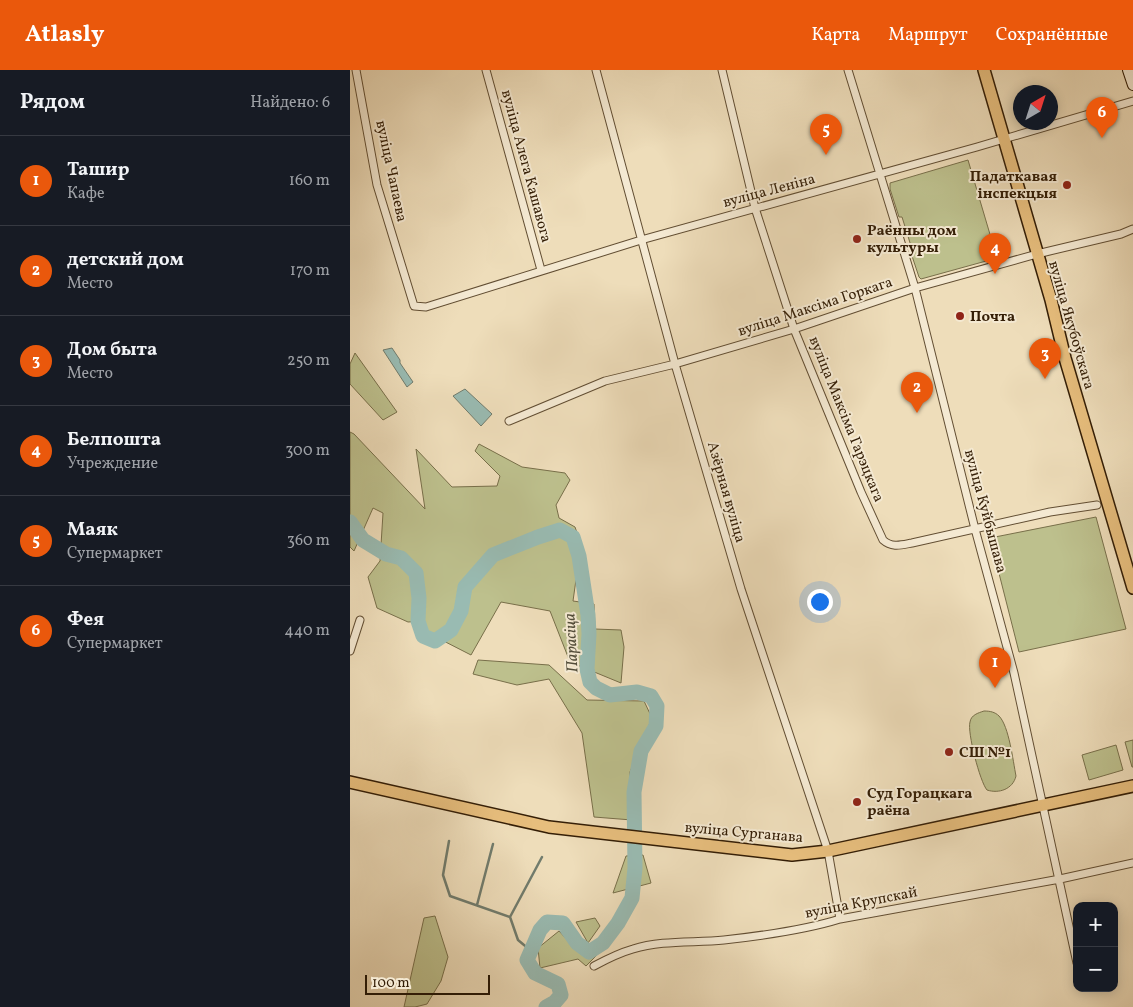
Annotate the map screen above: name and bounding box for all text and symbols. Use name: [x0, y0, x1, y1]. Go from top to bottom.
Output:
text: Atlasly: [25, 18, 104, 52]
text: Карта: [811, 23, 860, 48]
text: Маршрут: [888, 23, 968, 48]
text: Сохранённые: [996, 23, 1108, 48]
north arrow: [1013, 85, 1058, 130]
text: Рядом: [20, 88, 85, 117]
street label: вуліца Алега Кашавога: [495, 88, 556, 245]
text: Найдено: 6: [250, 92, 330, 114]
pin: 6: [1086, 97, 1118, 138]
pin: 5: [810, 114, 842, 155]
street label: вуліца Чапаева: [370, 119, 412, 224]
text: Ташир: [67, 157, 130, 183]
place label: Падаткавая інспекцыя: [970, 167, 1057, 205]
street label: вуліца Леніна: [721, 169, 818, 214]
text: 1: [33, 170, 39, 192]
text: 160 m: [289, 170, 330, 192]
marker: Падаткавая інспекцыя: [1061, 179, 1073, 191]
text: Кафе: [67, 183, 105, 205]
place label: Раённы дом культуры: [867, 221, 956, 259]
marker: Раённы дом культуры: [851, 233, 863, 245]
pin: 4: [979, 233, 1011, 274]
text: детский дом: [67, 247, 184, 273]
street label: вуліца Якубоўскага: [1042, 259, 1099, 392]
text: 2: [32, 260, 40, 282]
text: 170 m: [290, 260, 330, 282]
street label: вуліца Максіма Горкага: [735, 272, 896, 342]
text: Место: [67, 273, 113, 295]
place label: Почта: [970, 307, 1015, 328]
marker: Почта: [954, 310, 966, 322]
street label: вуліца Максіма Гарэцкага: [803, 334, 889, 506]
text: Дом быта: [67, 337, 157, 363]
pin: 3: [1029, 338, 1061, 379]
text: 3: [32, 350, 40, 372]
text: 250 m: [287, 350, 330, 372]
text: Место: [67, 363, 113, 385]
pin: 2: [901, 372, 933, 413]
text: Белпошта: [67, 427, 161, 453]
street label: Азёрная вуліца: [701, 439, 750, 545]
text: 4: [31, 440, 41, 462]
text: 300 m: [285, 440, 330, 462]
street label: вуліца Куйбышава: [958, 447, 1011, 575]
text: Учреждение: [67, 453, 158, 475]
text: Маяк: [67, 517, 118, 543]
text: 5: [32, 530, 40, 552]
text: 360 m: [287, 530, 330, 552]
text: Супермаркет: [67, 543, 163, 565]
your location: [807, 589, 833, 615]
text: Фея: [67, 607, 104, 633]
water label: Парасіца: [559, 612, 585, 673]
text: 6: [32, 620, 40, 642]
text: 440 m: [284, 620, 330, 642]
text: Супермаркет: [67, 633, 163, 655]
pin: 1: [979, 647, 1011, 688]
place label: СШ №1: [959, 743, 1011, 764]
marker: СШ №1: [943, 746, 955, 758]
place label: Суд Горацкага раёна: [867, 784, 973, 822]
marker: Суд Горацкага раёна: [851, 796, 863, 808]
street label: вуліца Сурганава: [684, 818, 804, 849]
street label: вуліца Крупскай: [803, 882, 919, 925]
map controls: [1073, 902, 1118, 992]
button: +: [1073, 902, 1118, 947]
button: −: [1073, 947, 1118, 992]
scale bar: [365, 972, 490, 995]
text: 100 m: [372, 974, 410, 993]

